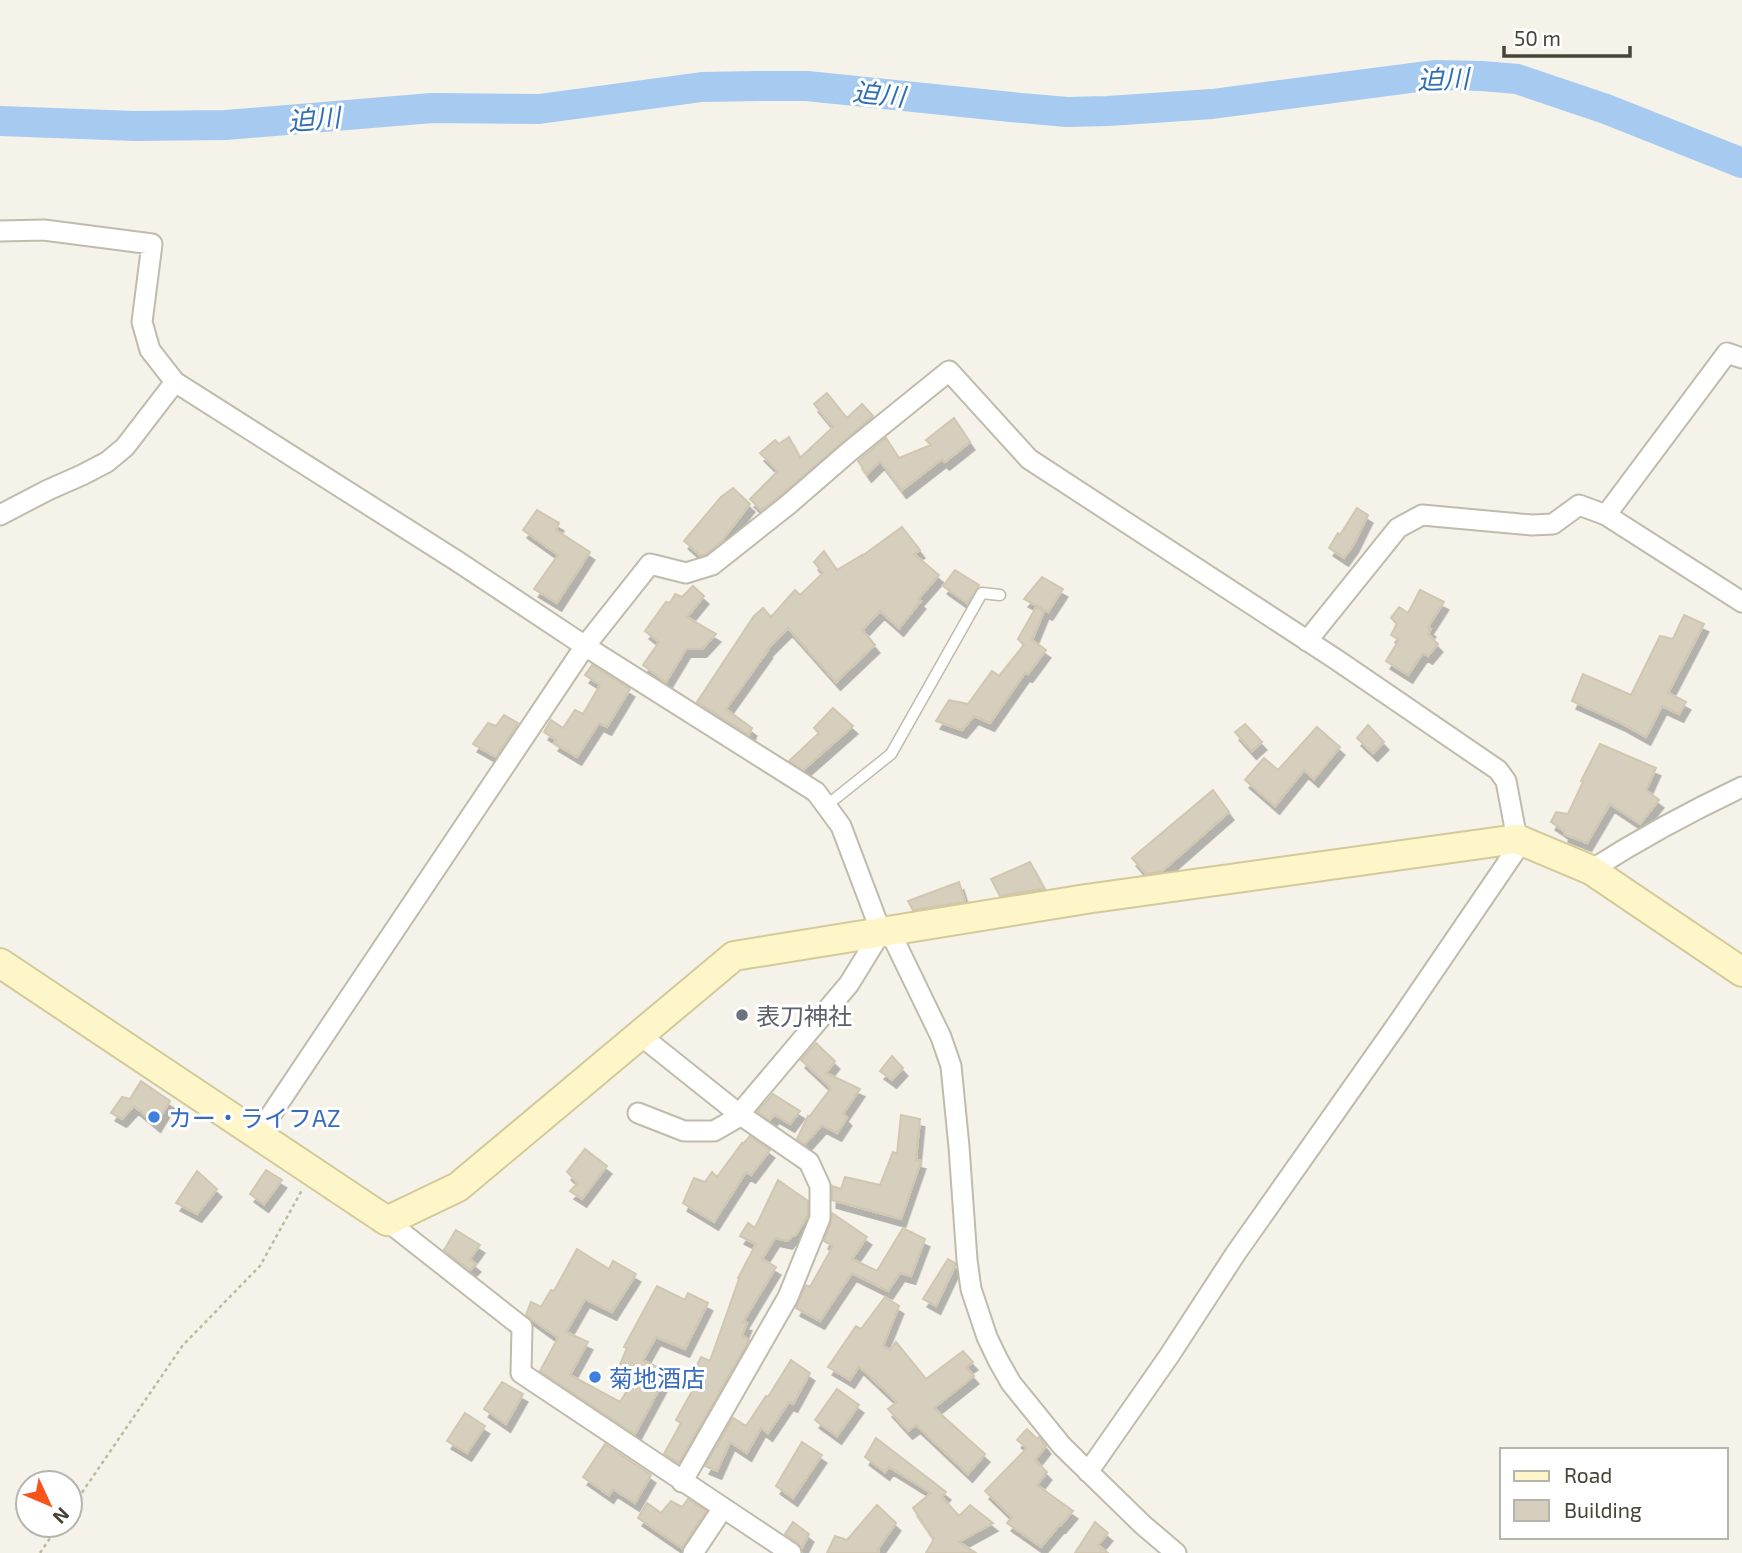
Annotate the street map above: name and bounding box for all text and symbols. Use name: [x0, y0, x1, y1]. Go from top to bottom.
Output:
scale bar: [1504, 14, 1630, 58]
text: 50 m: [1514, 25, 1561, 50]
water label: 迫川: [1416, 61, 1473, 94]
water label: 迫川: [852, 75, 909, 111]
water label: 迫川: [287, 100, 344, 136]
place label: 表刀神社: [756, 1001, 852, 1030]
marker: 表刀神社: [734, 1007, 750, 1023]
place label: カー・ライフAZ: [168, 1103, 341, 1132]
marker: カー・ライフAZ: [146, 1109, 162, 1125]
place label: 菊地酒店: [609, 1363, 705, 1392]
marker: 菊地酒店: [587, 1369, 603, 1385]
legend: [1500, 1448, 1728, 1539]
text: Road: [1564, 1462, 1612, 1487]
north arrow: [14, 1469, 84, 1539]
text: Building: [1564, 1497, 1642, 1522]
text: N: [49, 1503, 75, 1529]

